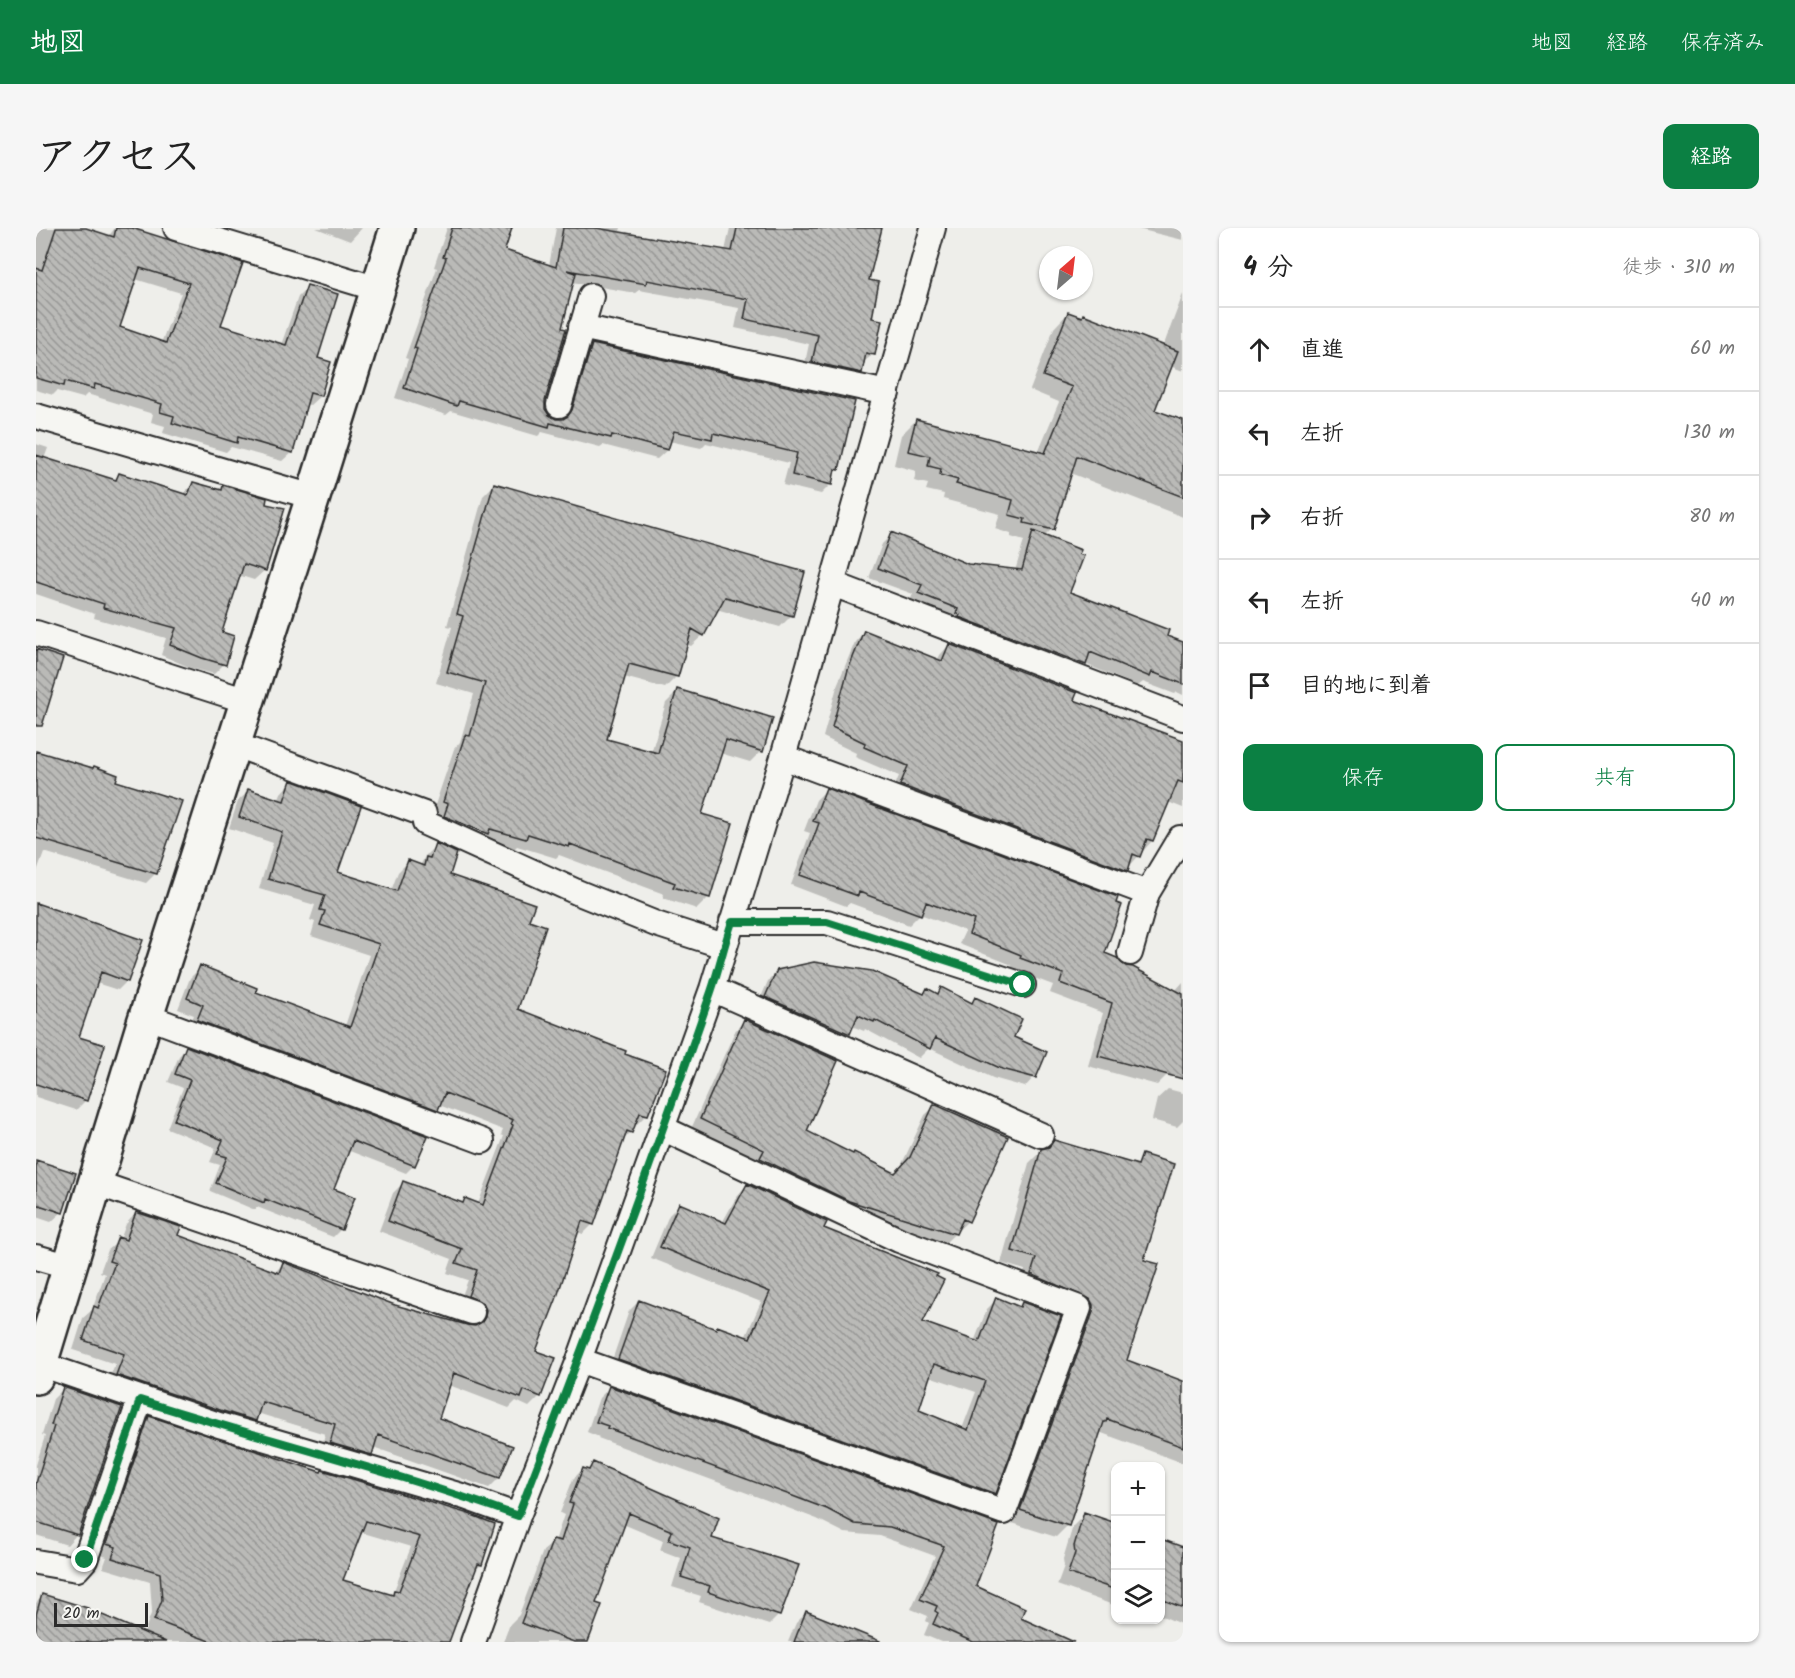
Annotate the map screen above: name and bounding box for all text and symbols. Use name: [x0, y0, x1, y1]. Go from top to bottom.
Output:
text: 地図: [30, 21, 86, 66]
text: 地図: [1531, 27, 1573, 60]
text: 経路: [1606, 27, 1648, 60]
text: 保存済み: [1681, 27, 1765, 60]
button: 経路: [1663, 124, 1759, 189]
text: アクセス: [36, 125, 201, 192]
north arrow: [1039, 246, 1093, 300]
text: 4 分: [1243, 247, 1293, 289]
text: 徒歩 · 310 m: [1623, 252, 1735, 284]
icon: ahead: [1243, 333, 1276, 366]
text: 直進: [1300, 333, 1344, 368]
text: 60 m: [1690, 333, 1735, 365]
icon: left: [1243, 417, 1276, 450]
text: 左折: [1300, 417, 1344, 452]
text: 130 m: [1683, 417, 1735, 449]
icon: right: [1243, 501, 1276, 534]
text: 右折: [1300, 501, 1344, 536]
text: 80 m: [1689, 501, 1735, 533]
icon: left: [1243, 585, 1276, 618]
text: 左折: [1300, 585, 1344, 620]
text: 40 m: [1690, 585, 1735, 617]
icon: arrive: [1243, 669, 1276, 702]
text: 目的地に到着: [1300, 669, 1432, 704]
button: 保存: [1243, 744, 1483, 811]
button: 共有: [1495, 744, 1735, 811]
route start: [1009, 971, 1035, 997]
map controls: [1111, 1462, 1165, 1624]
button: +: [1111, 1462, 1165, 1516]
button: −: [1111, 1516, 1165, 1570]
route end: [71, 1546, 97, 1572]
button: layers: [1111, 1570, 1165, 1624]
scale bar: [54, 1600, 148, 1628]
text: 20 m: [63, 1601, 99, 1626]

